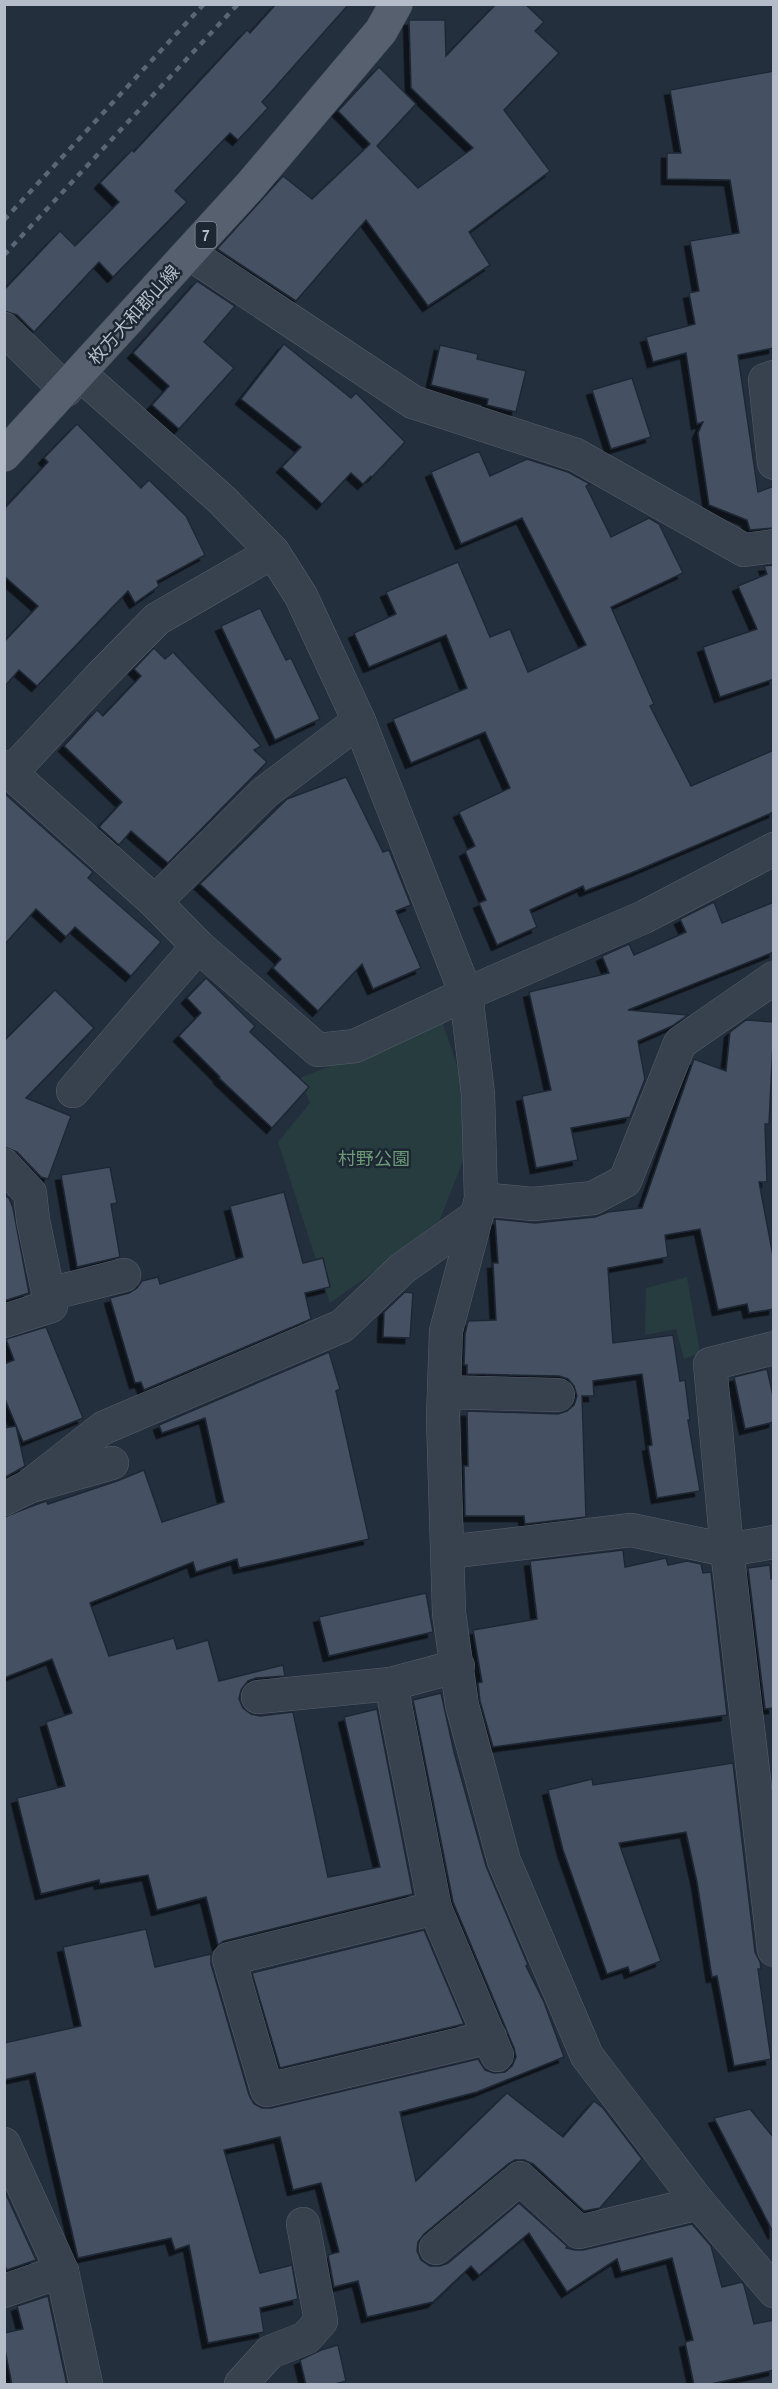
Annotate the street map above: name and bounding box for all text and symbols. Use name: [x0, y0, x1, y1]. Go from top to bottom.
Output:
road number: 7: [196, 222, 216, 248]
street label: 枚方大和郡山線: [82, 259, 185, 370]
park label: 村野公園: [338, 1146, 410, 1171]

